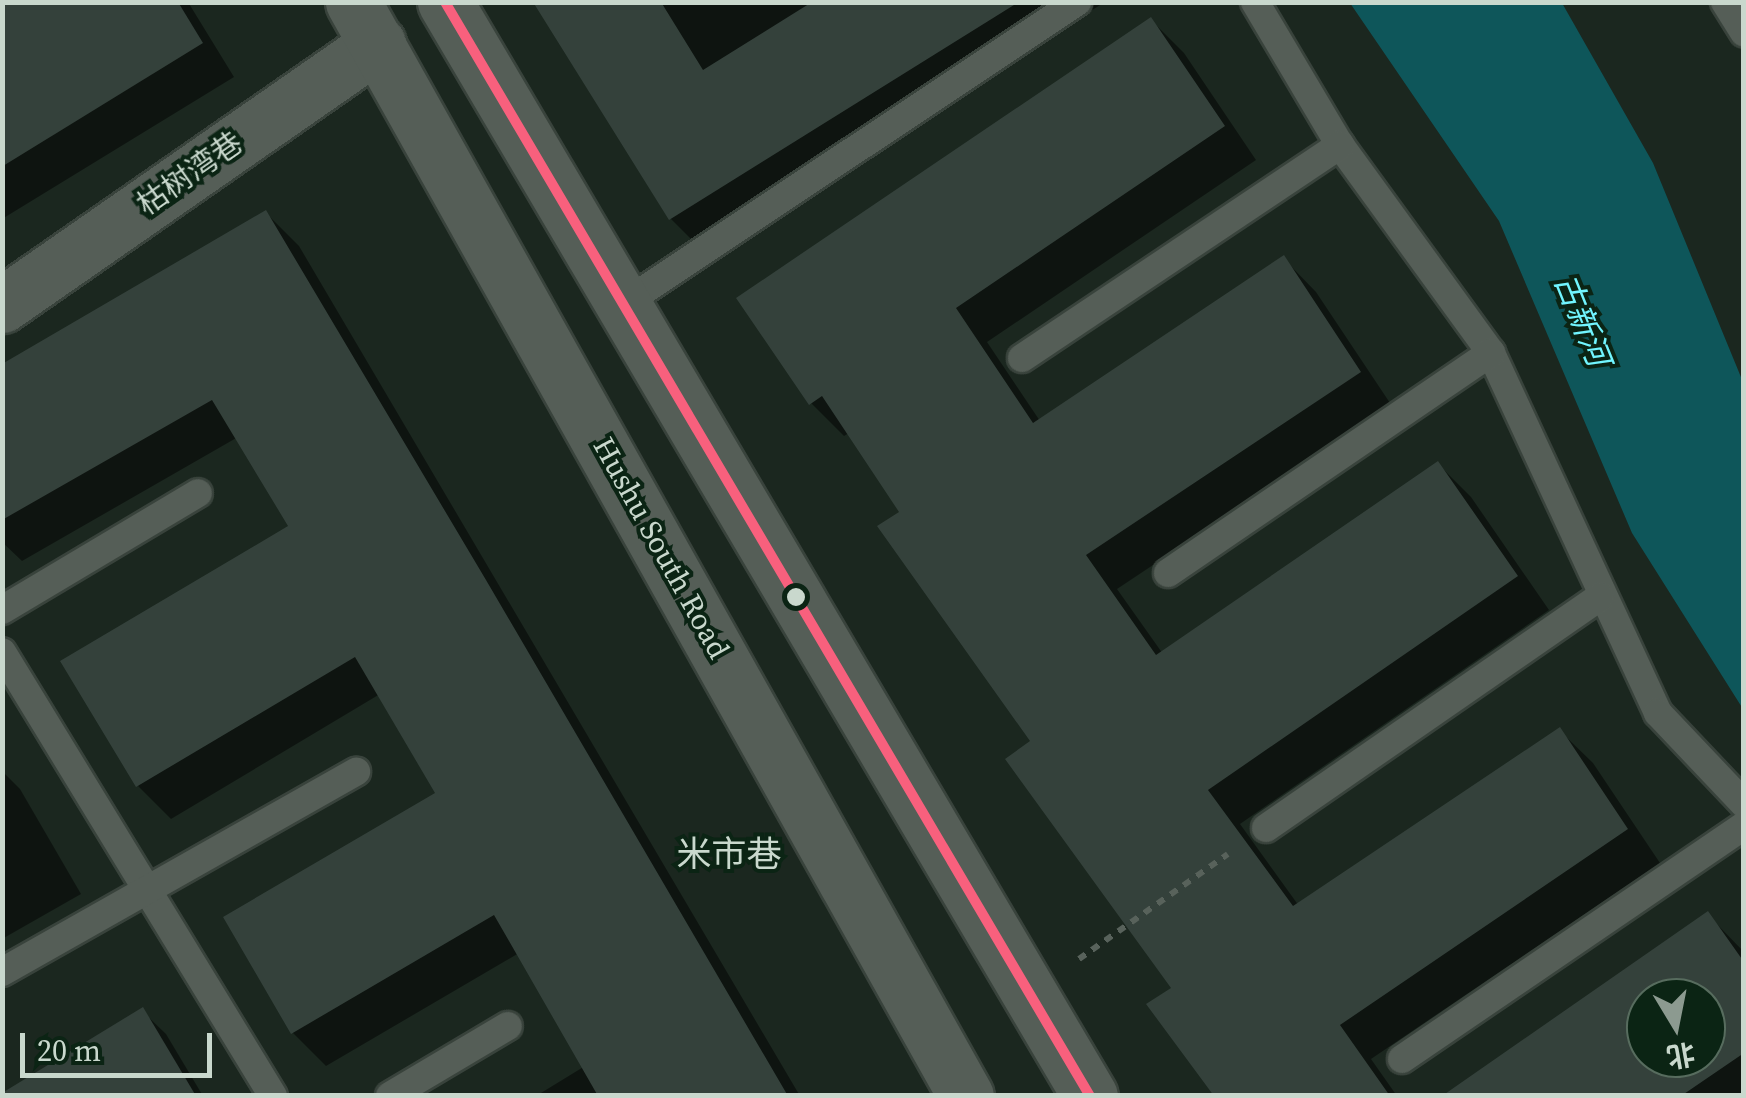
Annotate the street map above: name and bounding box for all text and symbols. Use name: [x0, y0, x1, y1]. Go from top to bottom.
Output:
street label: 枯树湾巷: [131, 125, 249, 223]
water label: 古新河: [1546, 268, 1618, 372]
street label: Hushu South Road: [585, 431, 737, 665]
unlabelled marker: [786, 587, 806, 607]
district label: 米市巷: [677, 833, 781, 875]
north arrow: [1626, 978, 1726, 1078]
scale bar: [25, 1013, 218, 1075]
text: 20 m: [37, 1030, 101, 1071]
text: 北: [1664, 1034, 1698, 1077]

